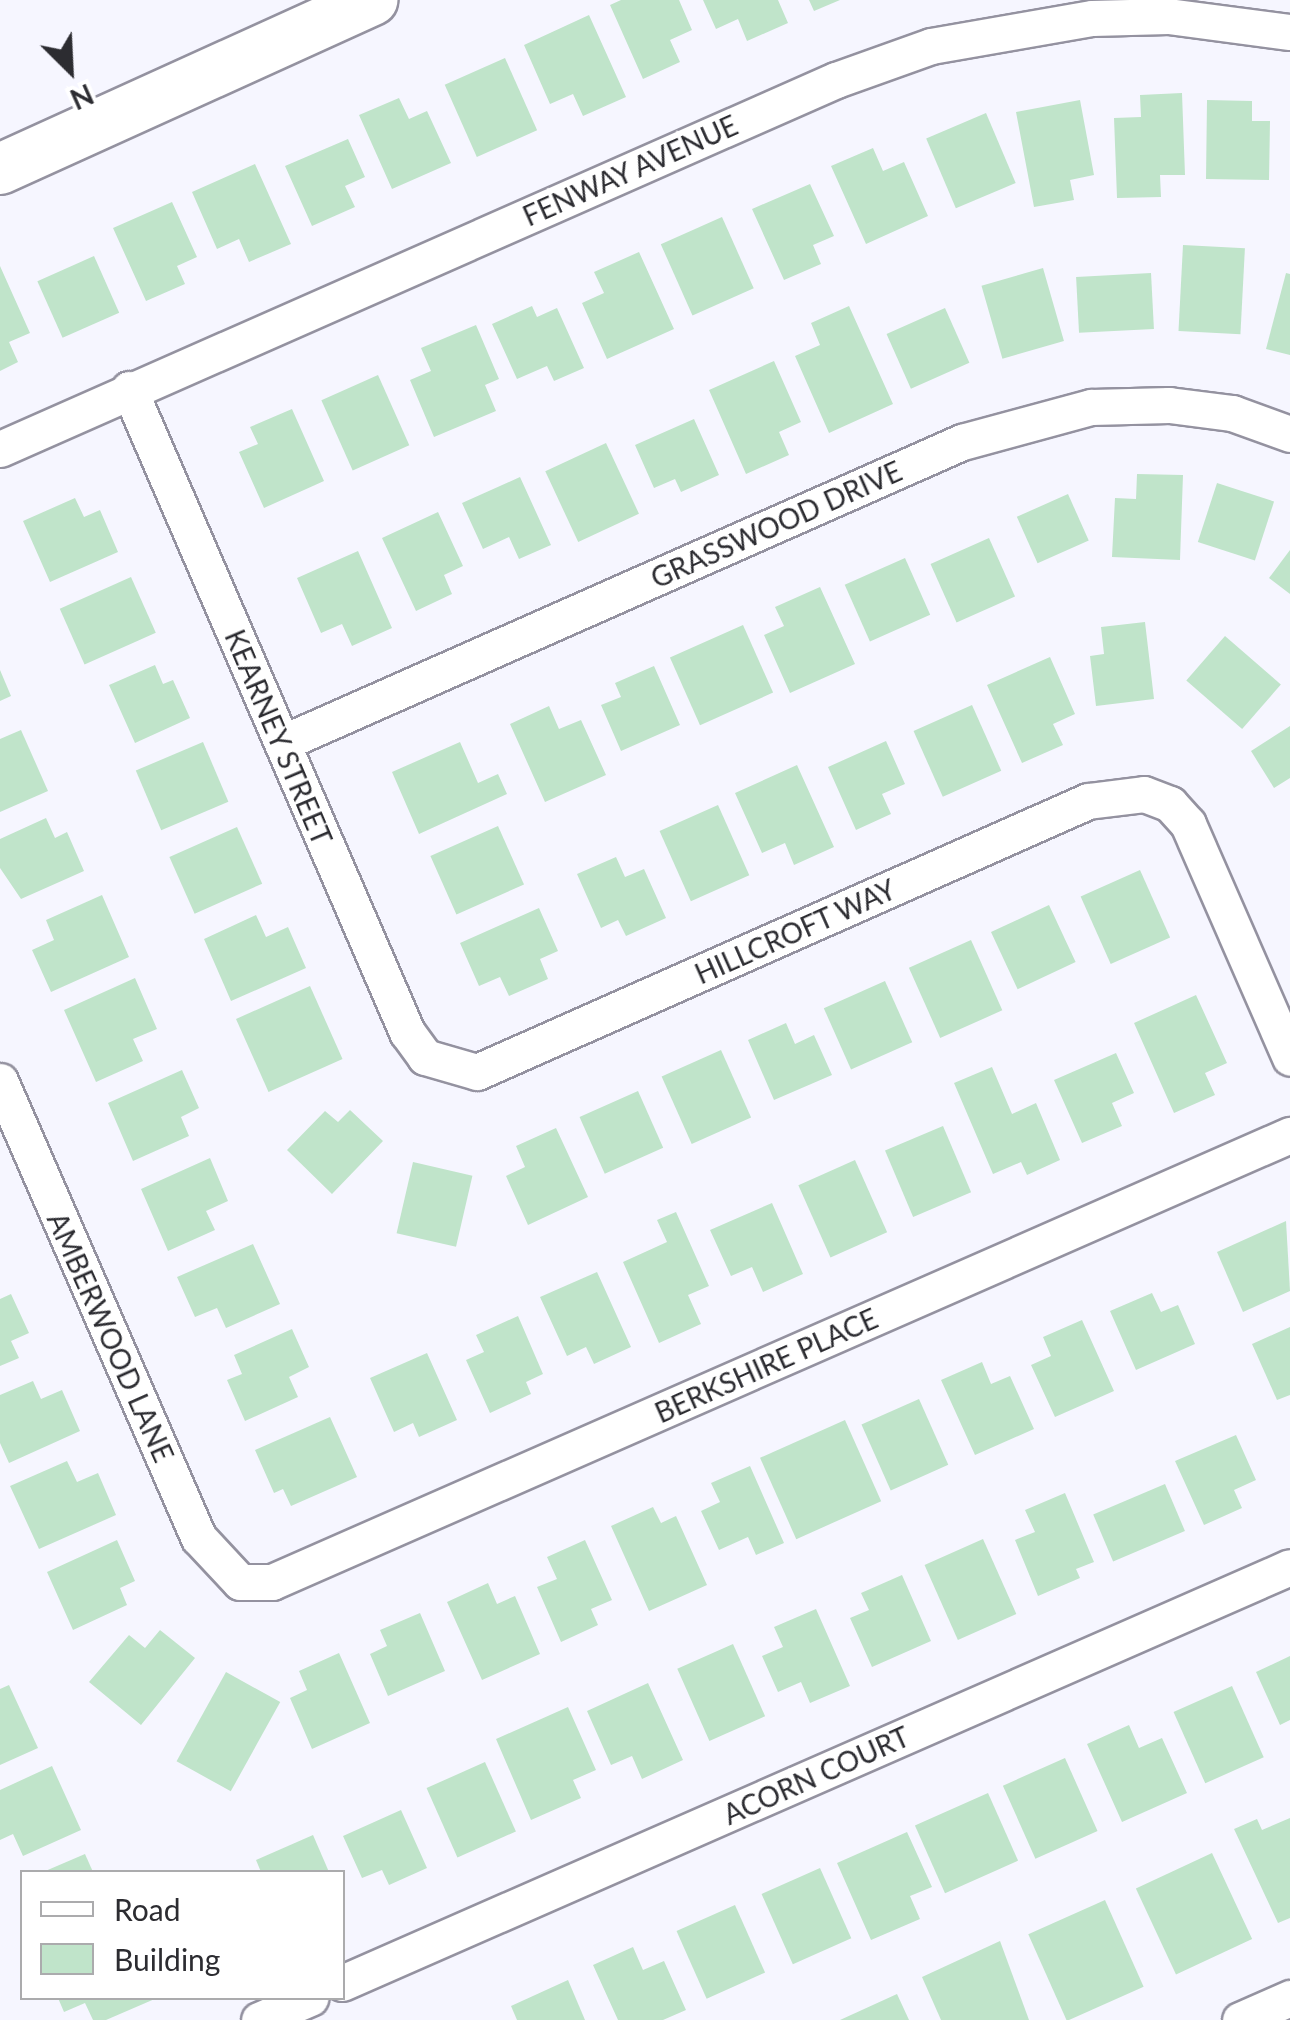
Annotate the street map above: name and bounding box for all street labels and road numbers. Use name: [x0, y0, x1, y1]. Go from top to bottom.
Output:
street label: FENWAY AVENUE: [517, 107, 743, 233]
street label: GRASSWOOD DRIVE: [645, 454, 907, 594]
street label: KEARNEY STREET: [218, 624, 340, 850]
street label: HILLCROFT WAY: [689, 871, 901, 991]
street label: AMBERWOOD LANE: [41, 1207, 181, 1467]
street label: BERKSHIRE PLACE: [649, 1301, 883, 1429]
street label: ACORN COURT: [718, 1719, 914, 1831]

